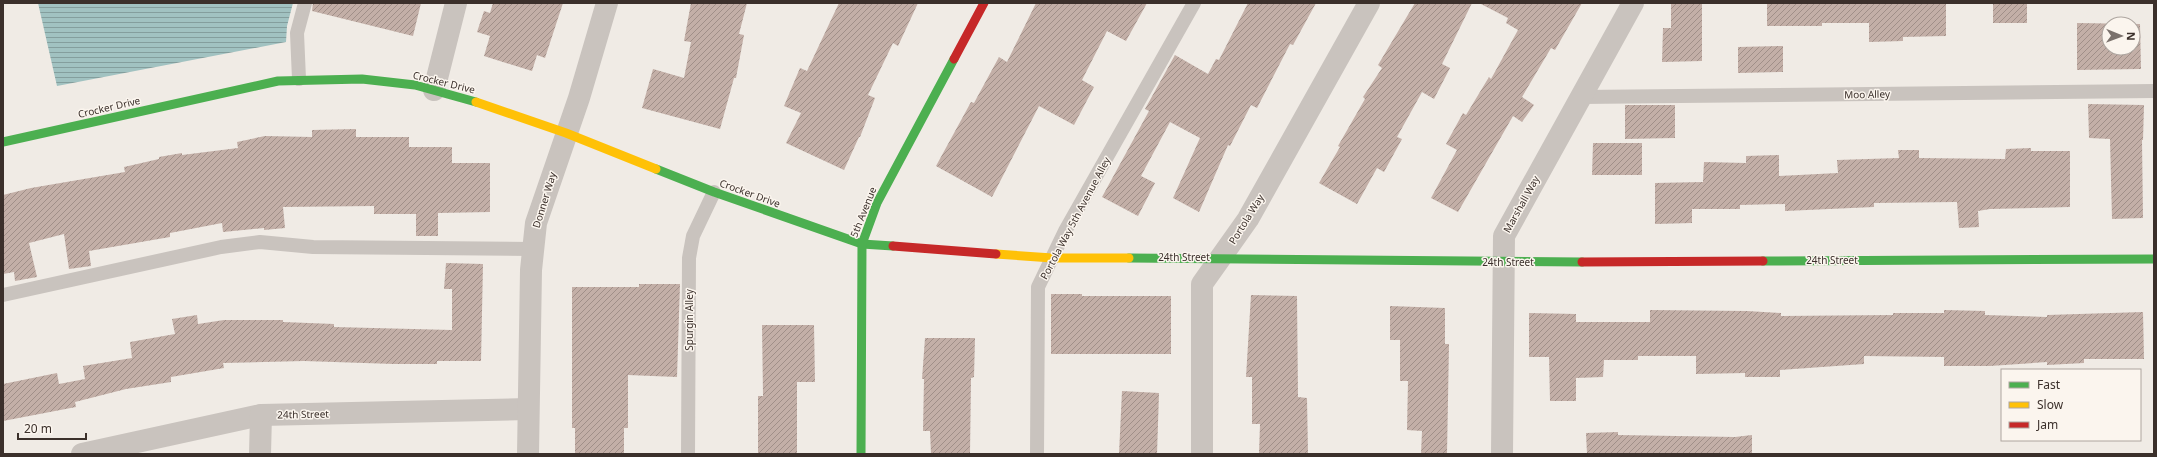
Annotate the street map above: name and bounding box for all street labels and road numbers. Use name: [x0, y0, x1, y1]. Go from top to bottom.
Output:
street label: Crocker Drive: [411, 68, 477, 97]
street label: Moo Alley: [1844, 87, 1891, 101]
street label: Crocker Drive: [76, 93, 142, 121]
street label: Portola Way 5th Avenue Alley: [1037, 153, 1114, 282]
street label: Donner Way: [529, 169, 559, 230]
street label: Marshall Way: [1500, 172, 1543, 235]
street label: Crocker Drive: [718, 176, 783, 211]
street label: 5th Avenue: [847, 184, 880, 239]
street label: Portola Way: [1225, 191, 1267, 247]
street label: 24th Street: [1158, 250, 1210, 264]
street label: 24th Street: [1806, 253, 1858, 267]
street label: 24th Street: [1482, 255, 1534, 269]
street label: Spurgin Alley: [682, 288, 696, 351]
street label: 24th Street: [277, 407, 329, 421]

